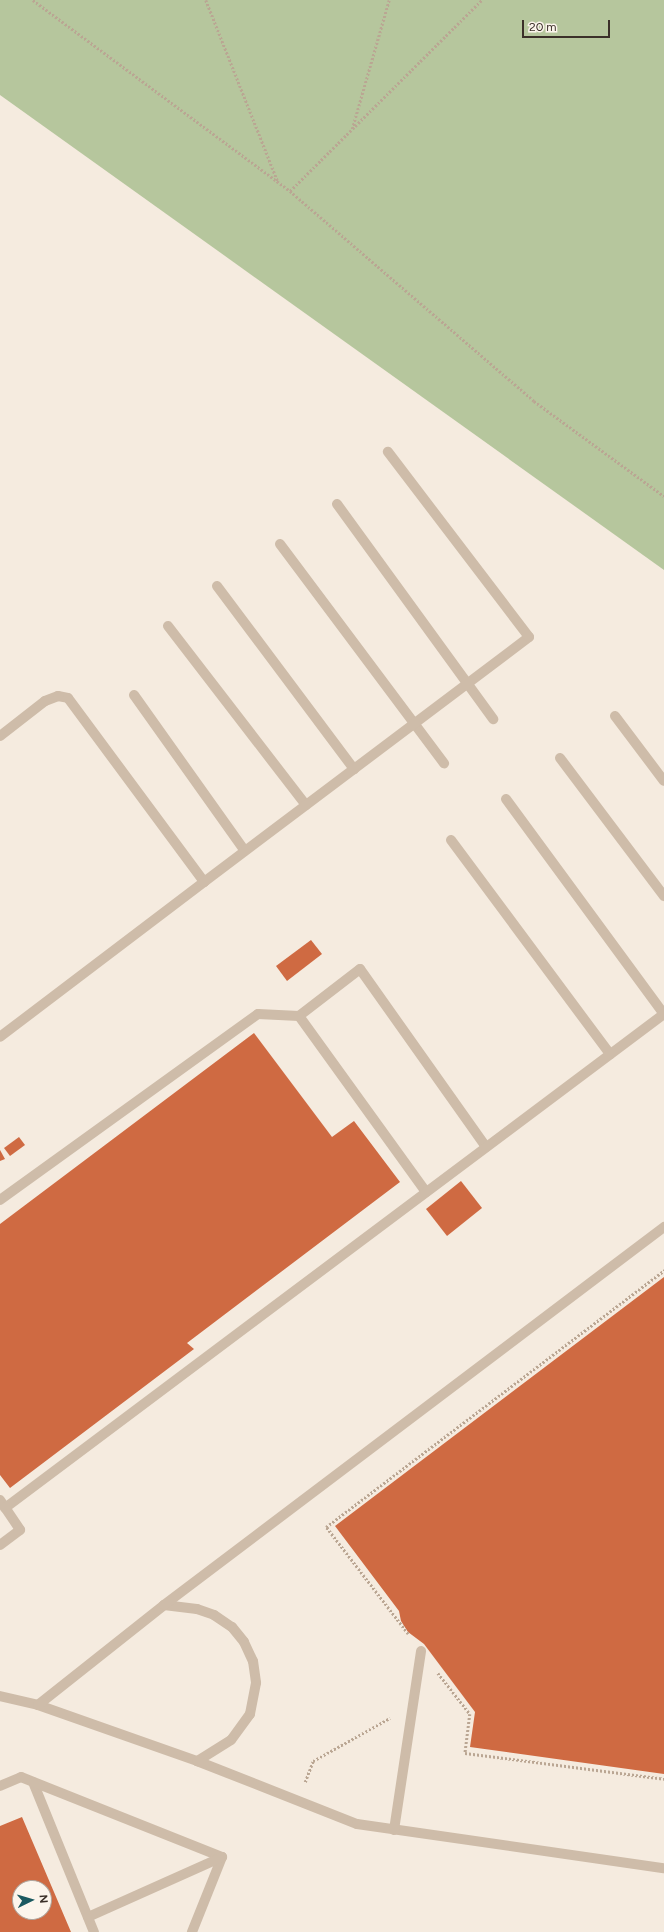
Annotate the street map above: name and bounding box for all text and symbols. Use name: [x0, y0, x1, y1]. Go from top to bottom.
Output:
scale bar: [524, 12, 612, 38]
text: 20 m: [529, 20, 557, 34]
north arrow: [12, 1880, 52, 1920]
text: N: [37, 1894, 50, 1904]

